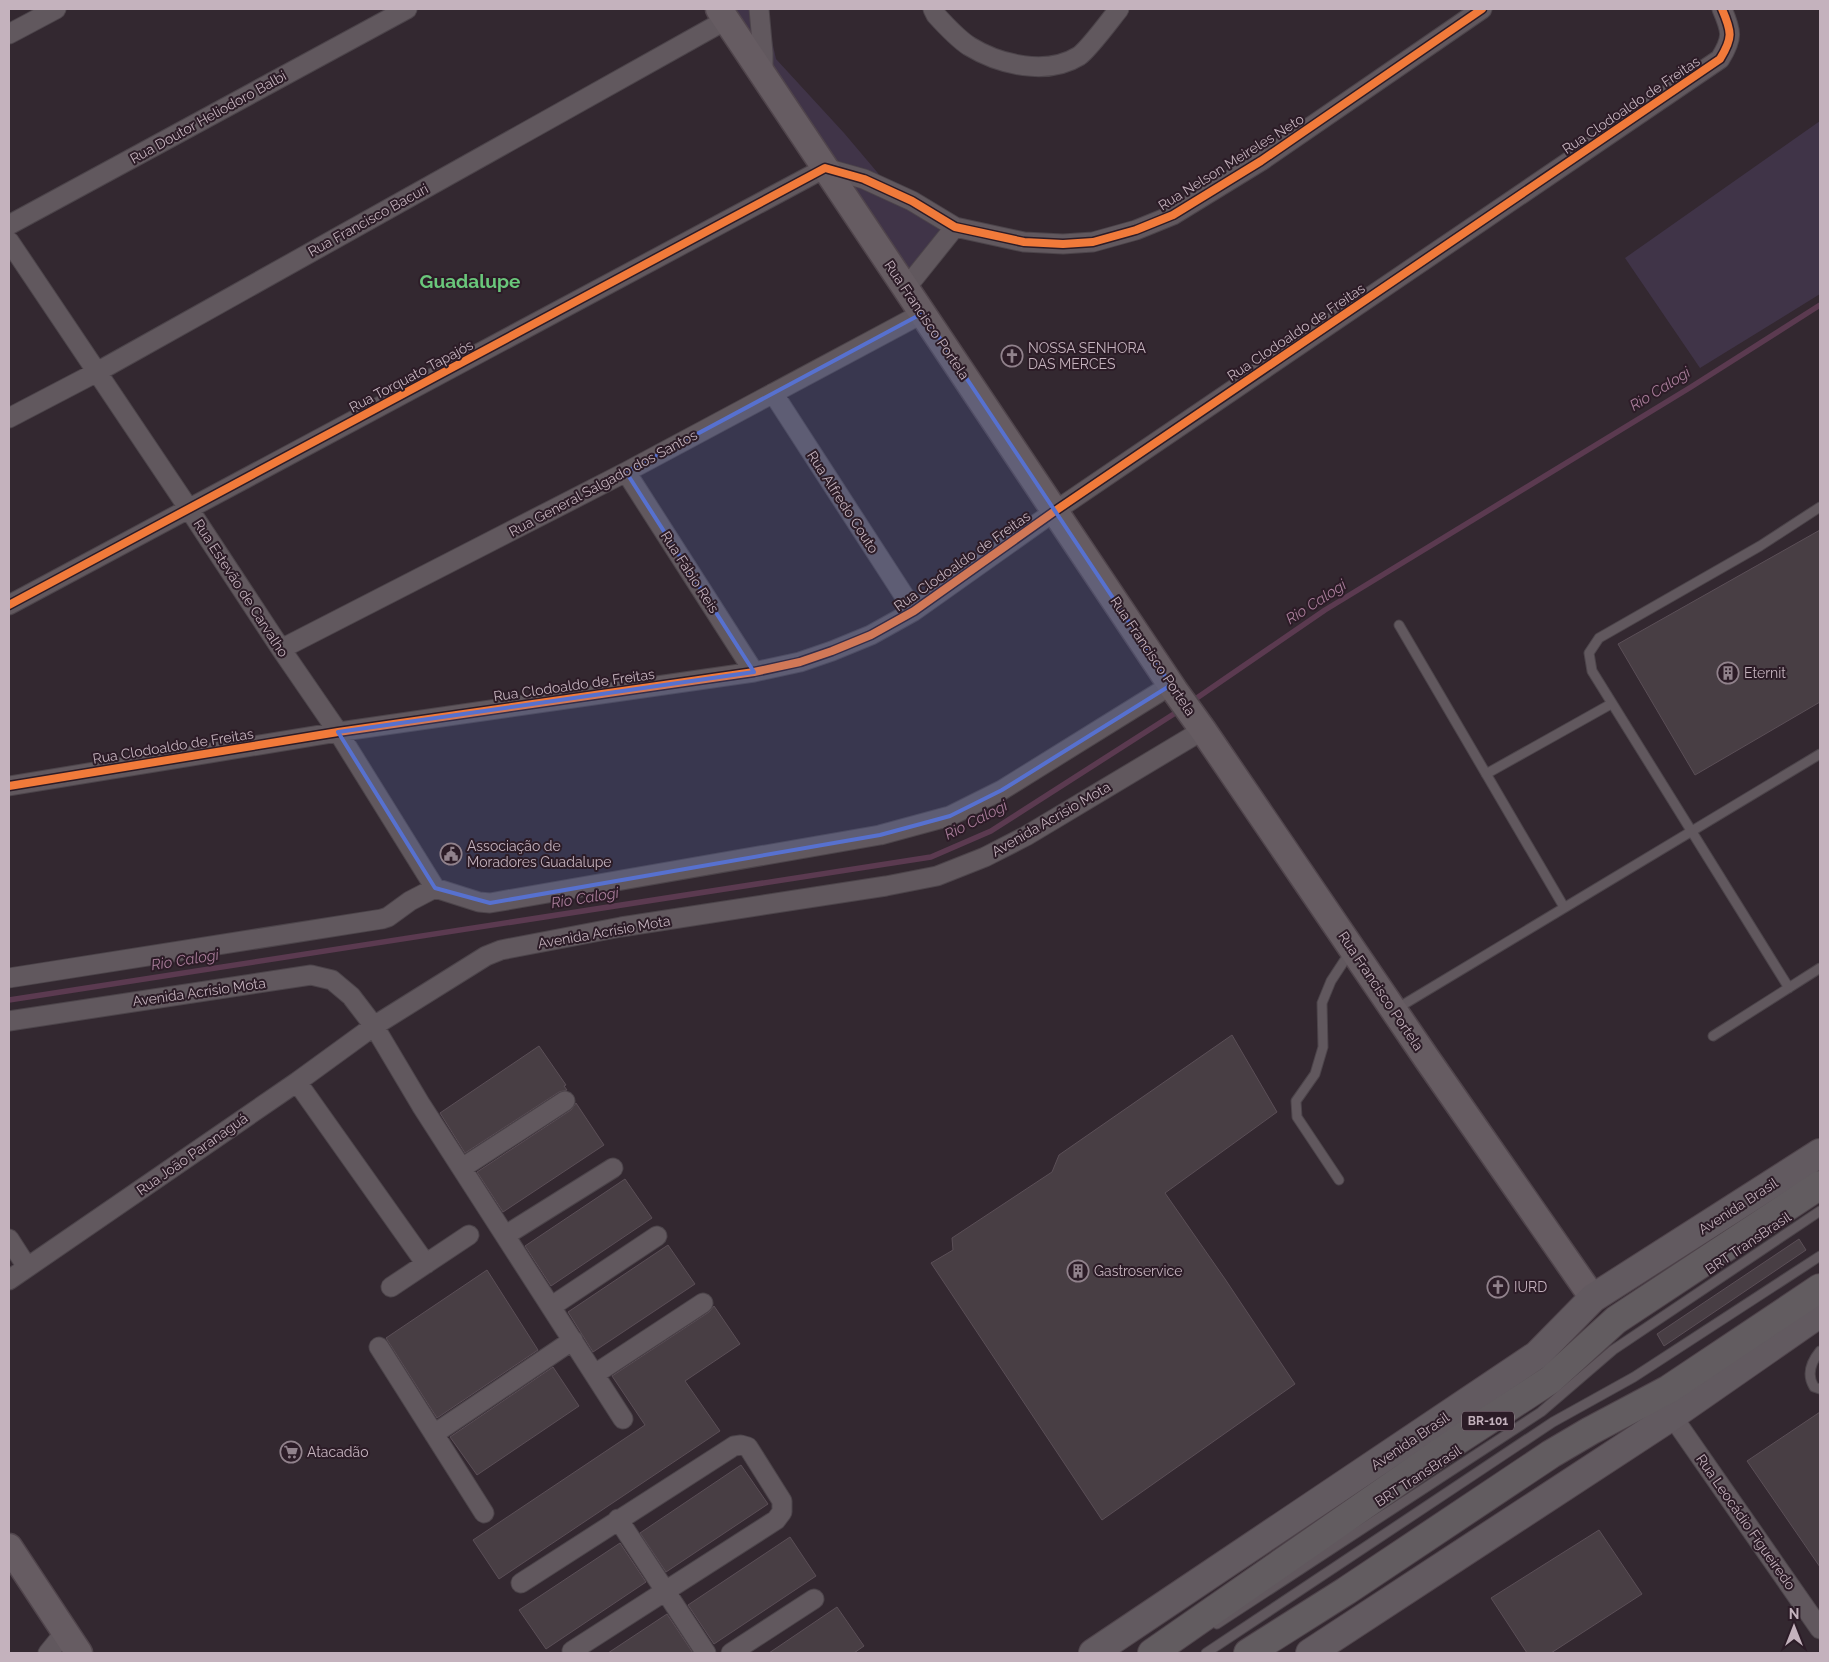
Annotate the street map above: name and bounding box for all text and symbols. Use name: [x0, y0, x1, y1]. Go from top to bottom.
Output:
street label: Rua Clodoaldo de Freitas: [1559, 53, 1703, 157]
street label: Rua Doutor Heliodoro Balbi: [127, 67, 289, 167]
street label: Rua Nelson Meireles Neto: [1155, 111, 1307, 213]
street label: Rua Francisco Bacuri: [305, 180, 431, 260]
street label: Rua Francisco Portela: [881, 257, 973, 383]
district label: Guadalupe: [420, 270, 520, 292]
street label: Rua Clodoaldo de Freitas: [1224, 280, 1368, 384]
street label: Rua Torquato Tapajós: [346, 336, 476, 415]
place label: NOSSA SENHORA DAS MERCES: [1028, 340, 1147, 372]
church icon: NOSSA SENHORA DAS MERCES: [1000, 344, 1024, 368]
water label: Rio Calogi: [1626, 363, 1694, 415]
street label: Rua General Salgado dos Santos: [506, 426, 700, 540]
street label: Rua Alfredo Couto: [804, 448, 882, 556]
street label: Rua Clodoaldo de Freitas: [891, 508, 1033, 614]
street label: Rua Estevão de Carvalho: [190, 516, 292, 660]
street label: Rua Fábio Reis: [658, 528, 722, 616]
water label: Rio Calogi: [1282, 575, 1350, 628]
street label: Rua Francisco Portela: [1107, 593, 1199, 719]
building icon: Eternit: [1716, 661, 1740, 685]
place label: Eternit: [1744, 665, 1786, 681]
street label: Rua Clodoaldo de Freitas: [492, 666, 656, 704]
street label: Rua Clodoaldo de Freitas: [91, 725, 255, 767]
street label: Avenida Acrísio Mota: [989, 778, 1113, 860]
water label: Rio Calogi: [942, 796, 1011, 844]
place label: Associação de Moradores Guadalupe: [467, 838, 612, 870]
public building icon: Associação de Moradores Guadalupe: [439, 842, 463, 866]
water label: Rio Calogi: [550, 884, 621, 912]
street label: Avenida Acrísio Mota: [536, 912, 672, 952]
street label: Rua Francisco Portela: [1335, 928, 1427, 1054]
water label: Rio Calogi: [150, 946, 221, 974]
street label: Avenida Acrísio Mota: [131, 975, 267, 1009]
street label: Rua João Paranaguá: [133, 1110, 251, 1198]
street label: Avenida Brasil: [1695, 1174, 1781, 1237]
street label: BRT TransBrasil: [1702, 1208, 1794, 1278]
building icon: Gastroservice: [1066, 1259, 1090, 1283]
place label: Gastroservice: [1094, 1263, 1182, 1279]
church icon: IURD: [1486, 1275, 1510, 1299]
place label: IURD: [1514, 1279, 1547, 1295]
street label: Avenida Brasil: [1368, 1409, 1452, 1473]
road number: BR-101: [1462, 1412, 1514, 1430]
supermarket icon: Atacadão: [279, 1440, 303, 1464]
street label: BRT TransBrasil: [1372, 1442, 1464, 1510]
place label: Atacadão: [307, 1444, 368, 1460]
street label: Rua Leocádio Figueiredo: [1693, 1451, 1799, 1593]
north arrow: [1769, 1602, 1819, 1652]
text: N: [1789, 1606, 1799, 1622]

